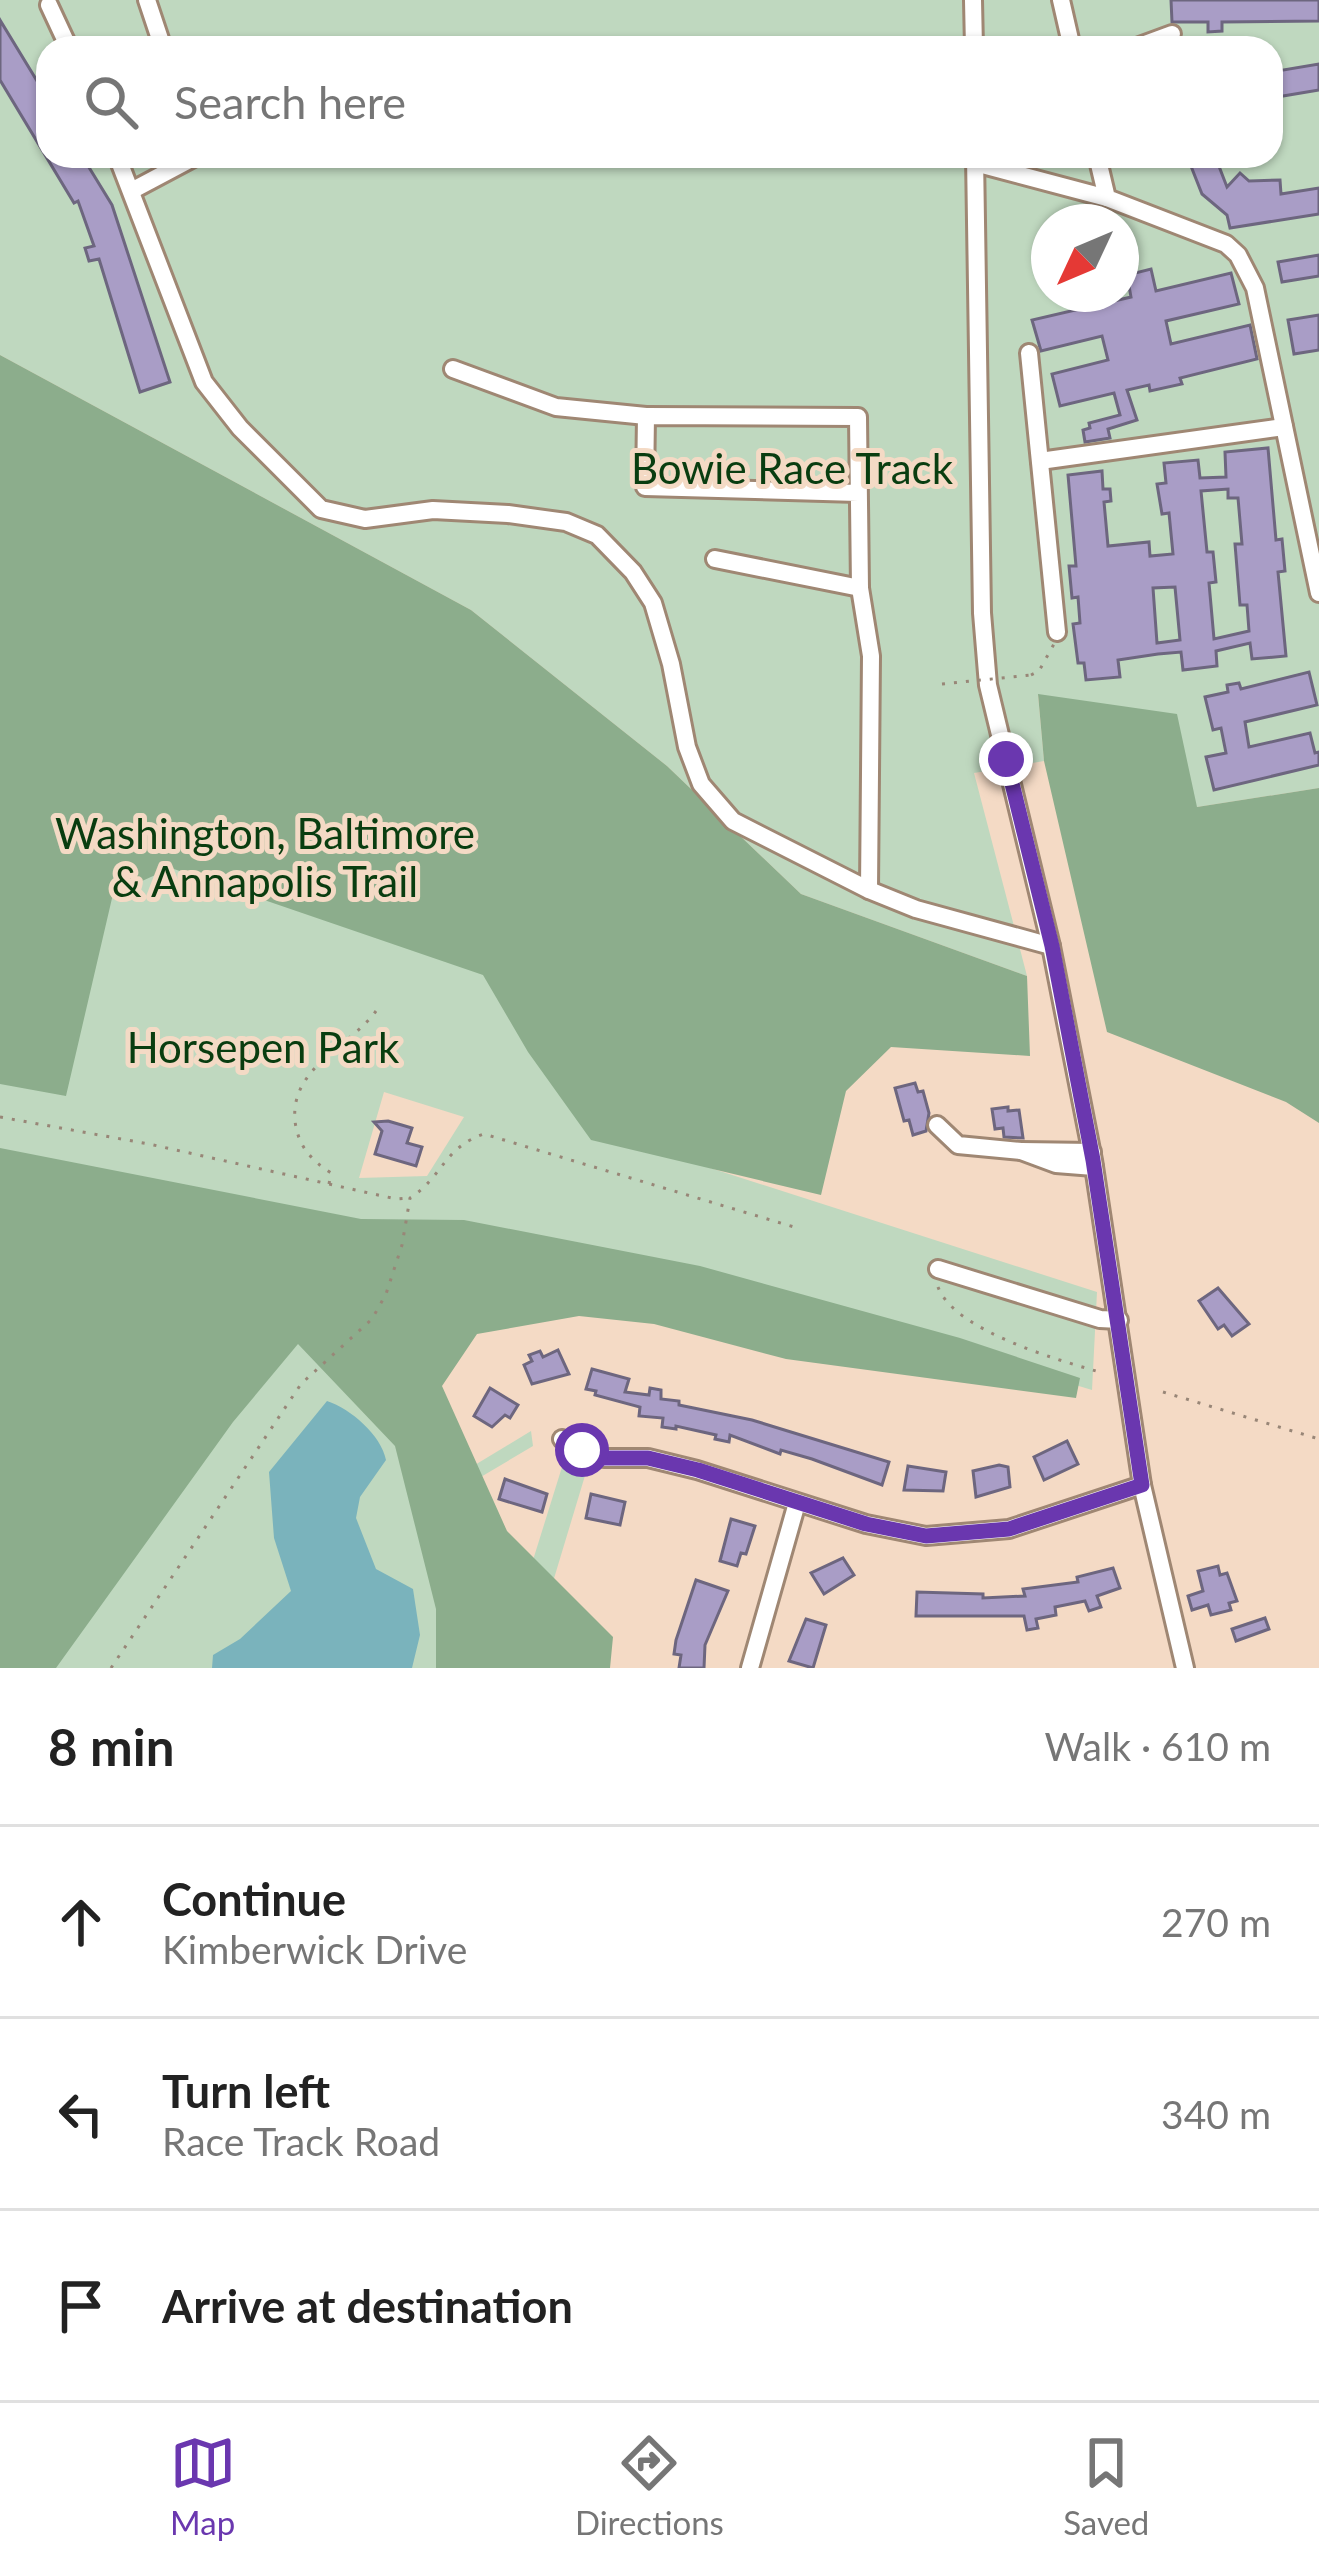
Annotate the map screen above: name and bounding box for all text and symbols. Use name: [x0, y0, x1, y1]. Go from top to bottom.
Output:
search box: [36, 36, 1283, 168]
icon: search: [78, 69, 144, 135]
text: Search here: [174, 75, 406, 129]
north arrow: [1031, 204, 1139, 312]
park label: Bowie Race Track: [631, 443, 954, 493]
route end: [979, 732, 1033, 786]
park label: Washington, Baltimore & Annapolis Trail: [55, 808, 475, 906]
park label: Horsepen Park: [127, 1022, 400, 1072]
route start: [555, 1423, 609, 1477]
text: 8 min: [48, 1716, 174, 1777]
text: Walk · 610 m: [1044, 1723, 1271, 1769]
text: Continue: [162, 1872, 346, 1926]
icon: ahead: [48, 1889, 114, 1955]
text: 270 m: [1161, 1899, 1271, 1945]
text: Kimberwick Drive: [162, 1926, 467, 1972]
text: Turn left: [162, 2064, 330, 2118]
icon: left: [48, 2081, 114, 2147]
text: 340 m: [1161, 2091, 1271, 2137]
text: Race Track Road: [162, 2118, 440, 2164]
icon: arrive: [48, 2273, 114, 2339]
text: Arrive at destination: [162, 2279, 573, 2333]
tab: Map: [170, 2430, 236, 2542]
tab: Directions: [575, 2430, 724, 2542]
tab: Saved: [1063, 2430, 1149, 2542]

